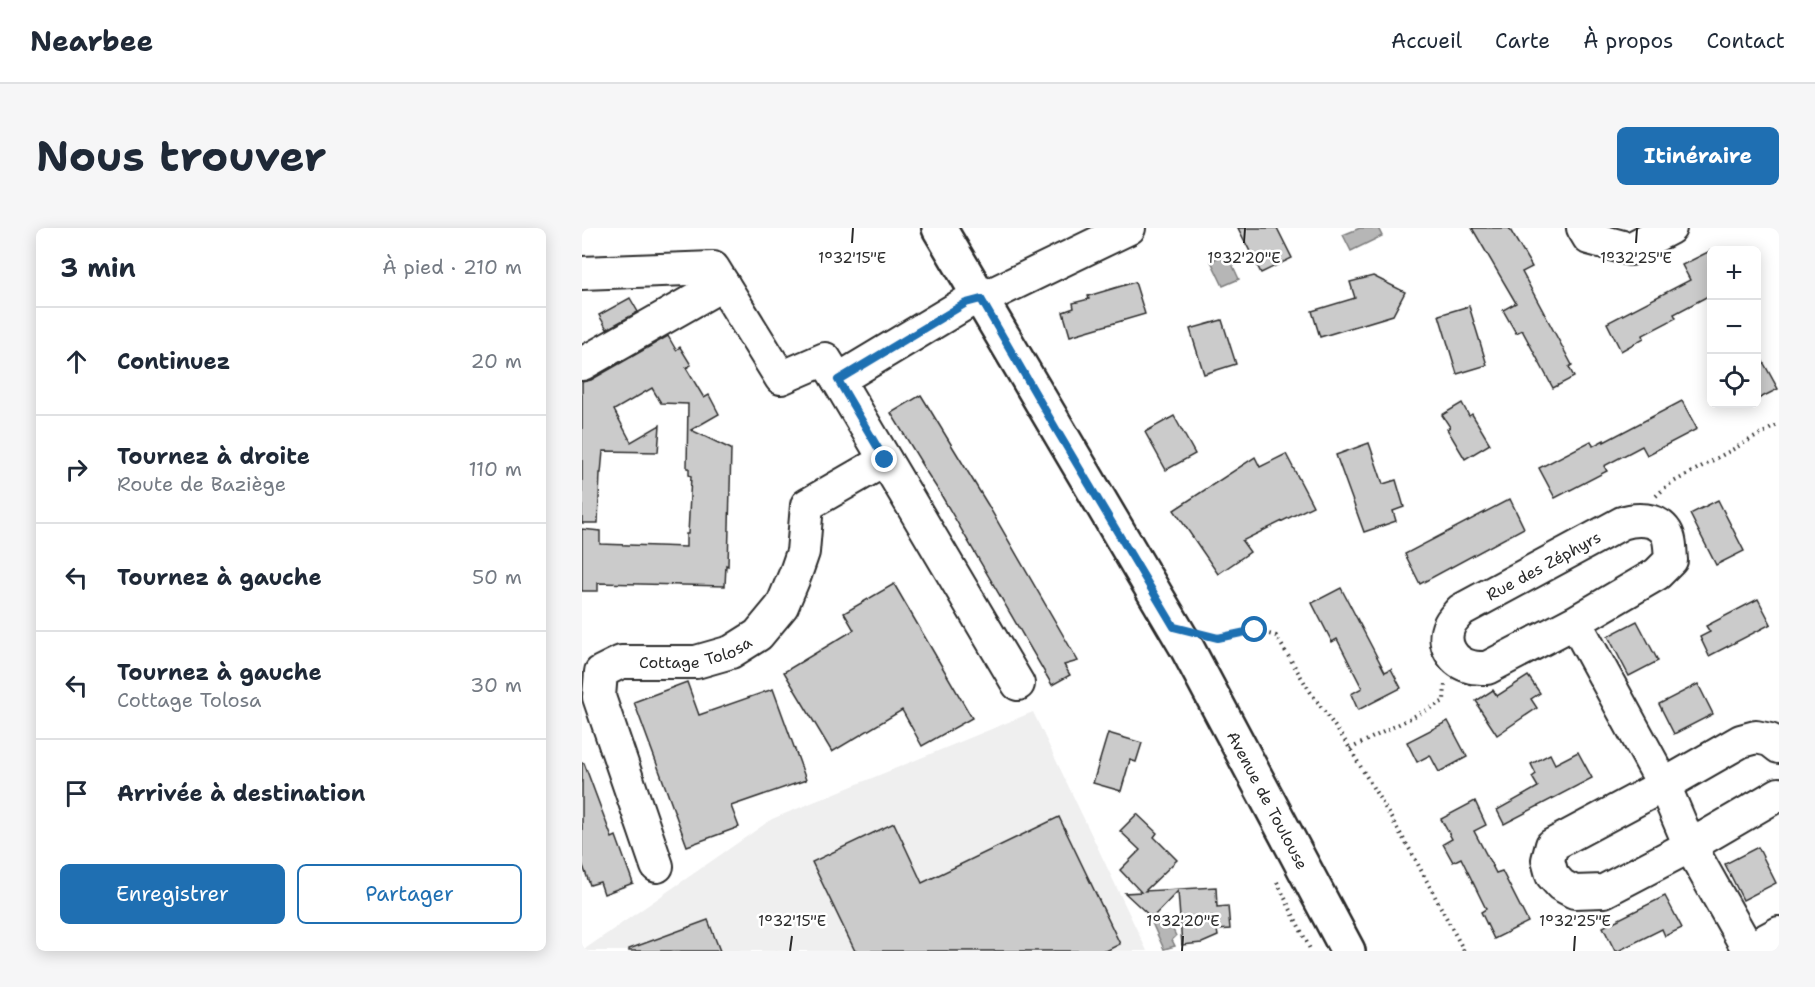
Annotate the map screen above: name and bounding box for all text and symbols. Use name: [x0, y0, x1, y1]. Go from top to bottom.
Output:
text: Nearbee: [30, 22, 153, 60]
text: Accueil: [1391, 27, 1462, 55]
text: Carte: [1495, 27, 1550, 55]
text: À propos: [1583, 27, 1673, 55]
text: Contact: [1706, 27, 1785, 55]
button: Itinéraire: [1617, 127, 1779, 185]
text: Nous trouver: [36, 128, 326, 184]
map controls: [1707, 246, 1761, 408]
button: +: [1707, 246, 1761, 300]
text: 1°32'15"E: [818, 248, 886, 268]
text: 1°32'20"E: [1207, 248, 1281, 268]
text: 1°32'25"E: [1600, 248, 1672, 268]
text: 3 min: [60, 250, 136, 285]
text: À pied · 210 m: [382, 254, 522, 280]
button: −: [1707, 300, 1761, 354]
icon: ahead: [60, 345, 93, 378]
text: Continuez: [117, 347, 230, 376]
text: 20 m: [471, 348, 522, 374]
button: locate: [1707, 354, 1761, 408]
text: Tournez à droite: [117, 442, 310, 471]
route end: [871, 446, 897, 472]
icon: right: [60, 453, 93, 486]
text: 110 m: [468, 456, 522, 482]
text: Route de Baziège: [117, 471, 286, 497]
street label: Rue des Zéphyrs: [1482, 526, 1604, 605]
icon: left: [60, 561, 93, 594]
text: Tournez à gauche: [117, 563, 322, 592]
text: 50 m: [472, 564, 522, 590]
route start: [1241, 616, 1267, 642]
street label: Cottage Tolosa: [639, 631, 756, 673]
text: Tournez à gauche: [117, 658, 322, 687]
icon: left: [60, 669, 93, 702]
text: 30 m: [470, 672, 522, 698]
text: Cottage Tolosa: [117, 687, 262, 713]
street label: Avenue de Toulouse: [1223, 727, 1313, 873]
icon: arrive: [60, 777, 93, 810]
text: Arrivée à destination: [117, 779, 365, 808]
button: Enregistrer: [60, 864, 285, 924]
button: Partager: [297, 864, 522, 924]
text: 1°32'15"E: [758, 911, 826, 931]
text: 1°32'20"E: [1146, 911, 1220, 931]
text: 1°32'25"E: [1539, 911, 1611, 931]

